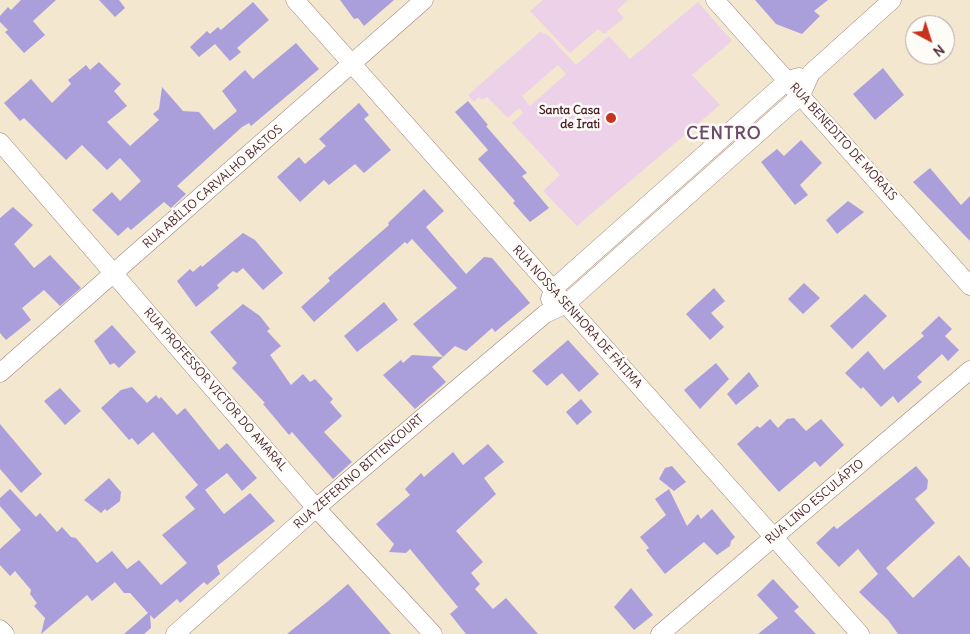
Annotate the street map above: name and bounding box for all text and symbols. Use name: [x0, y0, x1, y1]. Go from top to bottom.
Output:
north arrow: [905, 15, 955, 65]
text: N: [930, 41, 948, 61]
street label: RUA BENEDITO DE MORAIS: [786, 80, 900, 204]
place label: Santa Casa de Irati: [539, 104, 600, 132]
marker: Santa Casa de Irati: [604, 111, 618, 125]
street label: RUA ABÍLIO CARVALHO BASTOS: [140, 122, 286, 252]
district label: CENTRO: [686, 123, 762, 145]
street label: RUA NOSSA SENHORA DE FÁTIMA: [509, 243, 645, 391]
street label: RUA PROFESSOR VICTOR DO AMARAL: [140, 306, 290, 474]
street label: RUA ZEFERINO BITTENCOURT: [291, 412, 427, 532]
street label: RUA LINO ESCULÁPIO: [763, 457, 867, 547]

